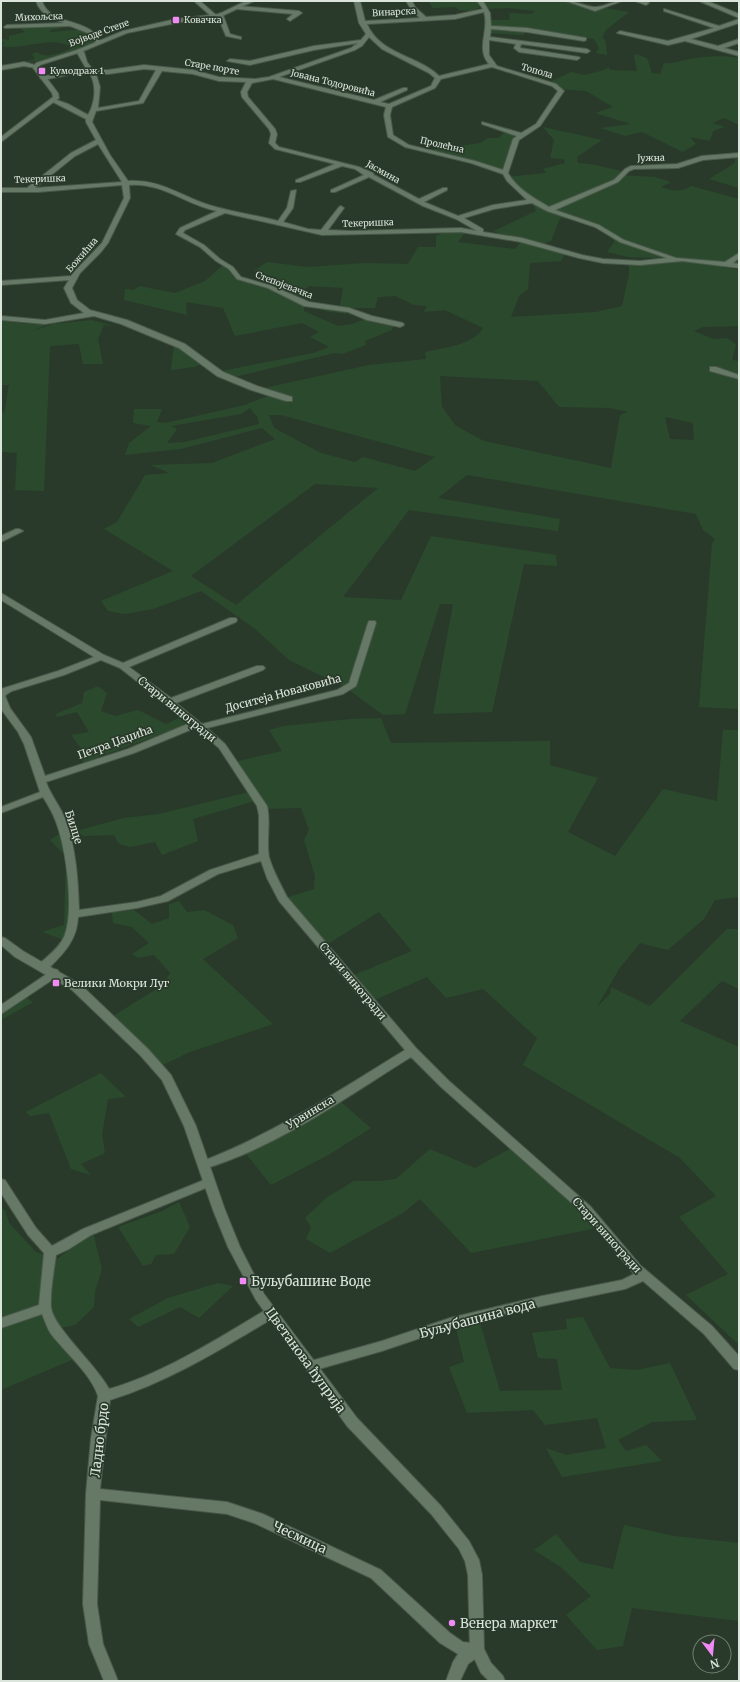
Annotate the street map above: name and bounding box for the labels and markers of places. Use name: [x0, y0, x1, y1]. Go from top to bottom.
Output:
place label: Ковачка: [184, 14, 222, 25]
marker: Ковачка: [171, 15, 181, 25]
place label: Кумодраж 1: [50, 65, 104, 76]
marker: Кумодраж 1: [37, 66, 47, 76]
place label: Велики Мокри Луг: [64, 976, 170, 990]
marker: Велики Мокри Луг: [51, 978, 61, 988]
place label: Буљубашине Воде: [251, 1273, 371, 1290]
marker: Буљубашине Воде: [238, 1276, 248, 1286]
place label: Венера маркет: [460, 1615, 558, 1632]
marker: Венера маркет: [447, 1618, 457, 1628]

